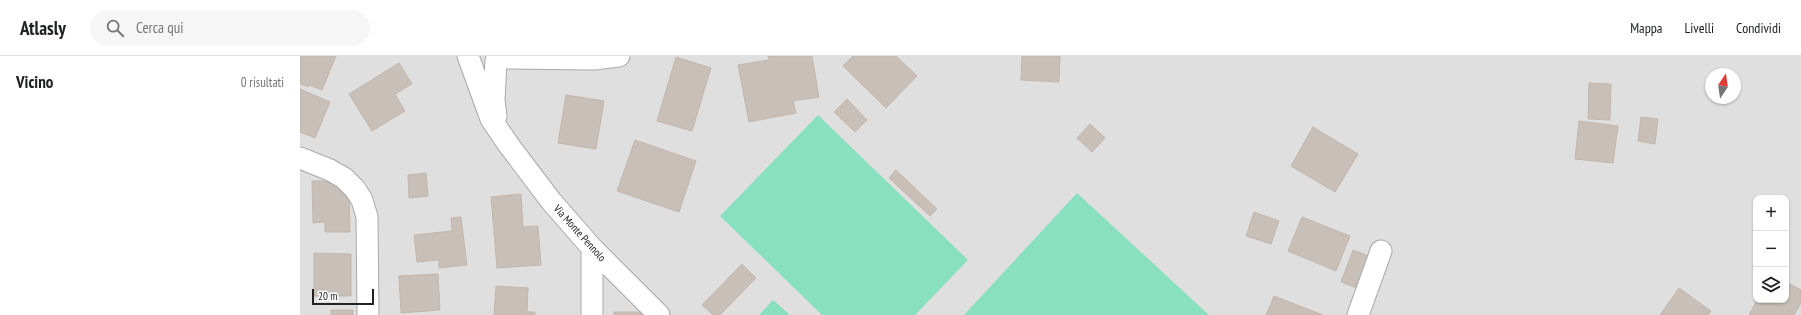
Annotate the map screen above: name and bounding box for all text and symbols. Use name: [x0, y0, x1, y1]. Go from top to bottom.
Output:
search box: [90, 10, 370, 46]
text: Atlasly: [20, 16, 66, 40]
icon: search: [104, 17, 126, 39]
text: Cerca qui: [136, 18, 183, 37]
text: Mappa: [1630, 19, 1662, 37]
text: Livelli: [1684, 19, 1714, 37]
text: Condividi: [1736, 19, 1781, 37]
north arrow: [1705, 68, 1741, 104]
text: Vicino: [16, 71, 53, 93]
text: 0 risultati: [241, 74, 284, 91]
map controls: [1753, 195, 1789, 303]
button: +: [1753, 195, 1789, 231]
street label: Via Monte Pennolo: [550, 201, 609, 264]
button: −: [1753, 231, 1789, 267]
button: layers: [1753, 267, 1789, 303]
scale bar: [312, 287, 374, 306]
text: 20 m: [318, 289, 337, 303]

